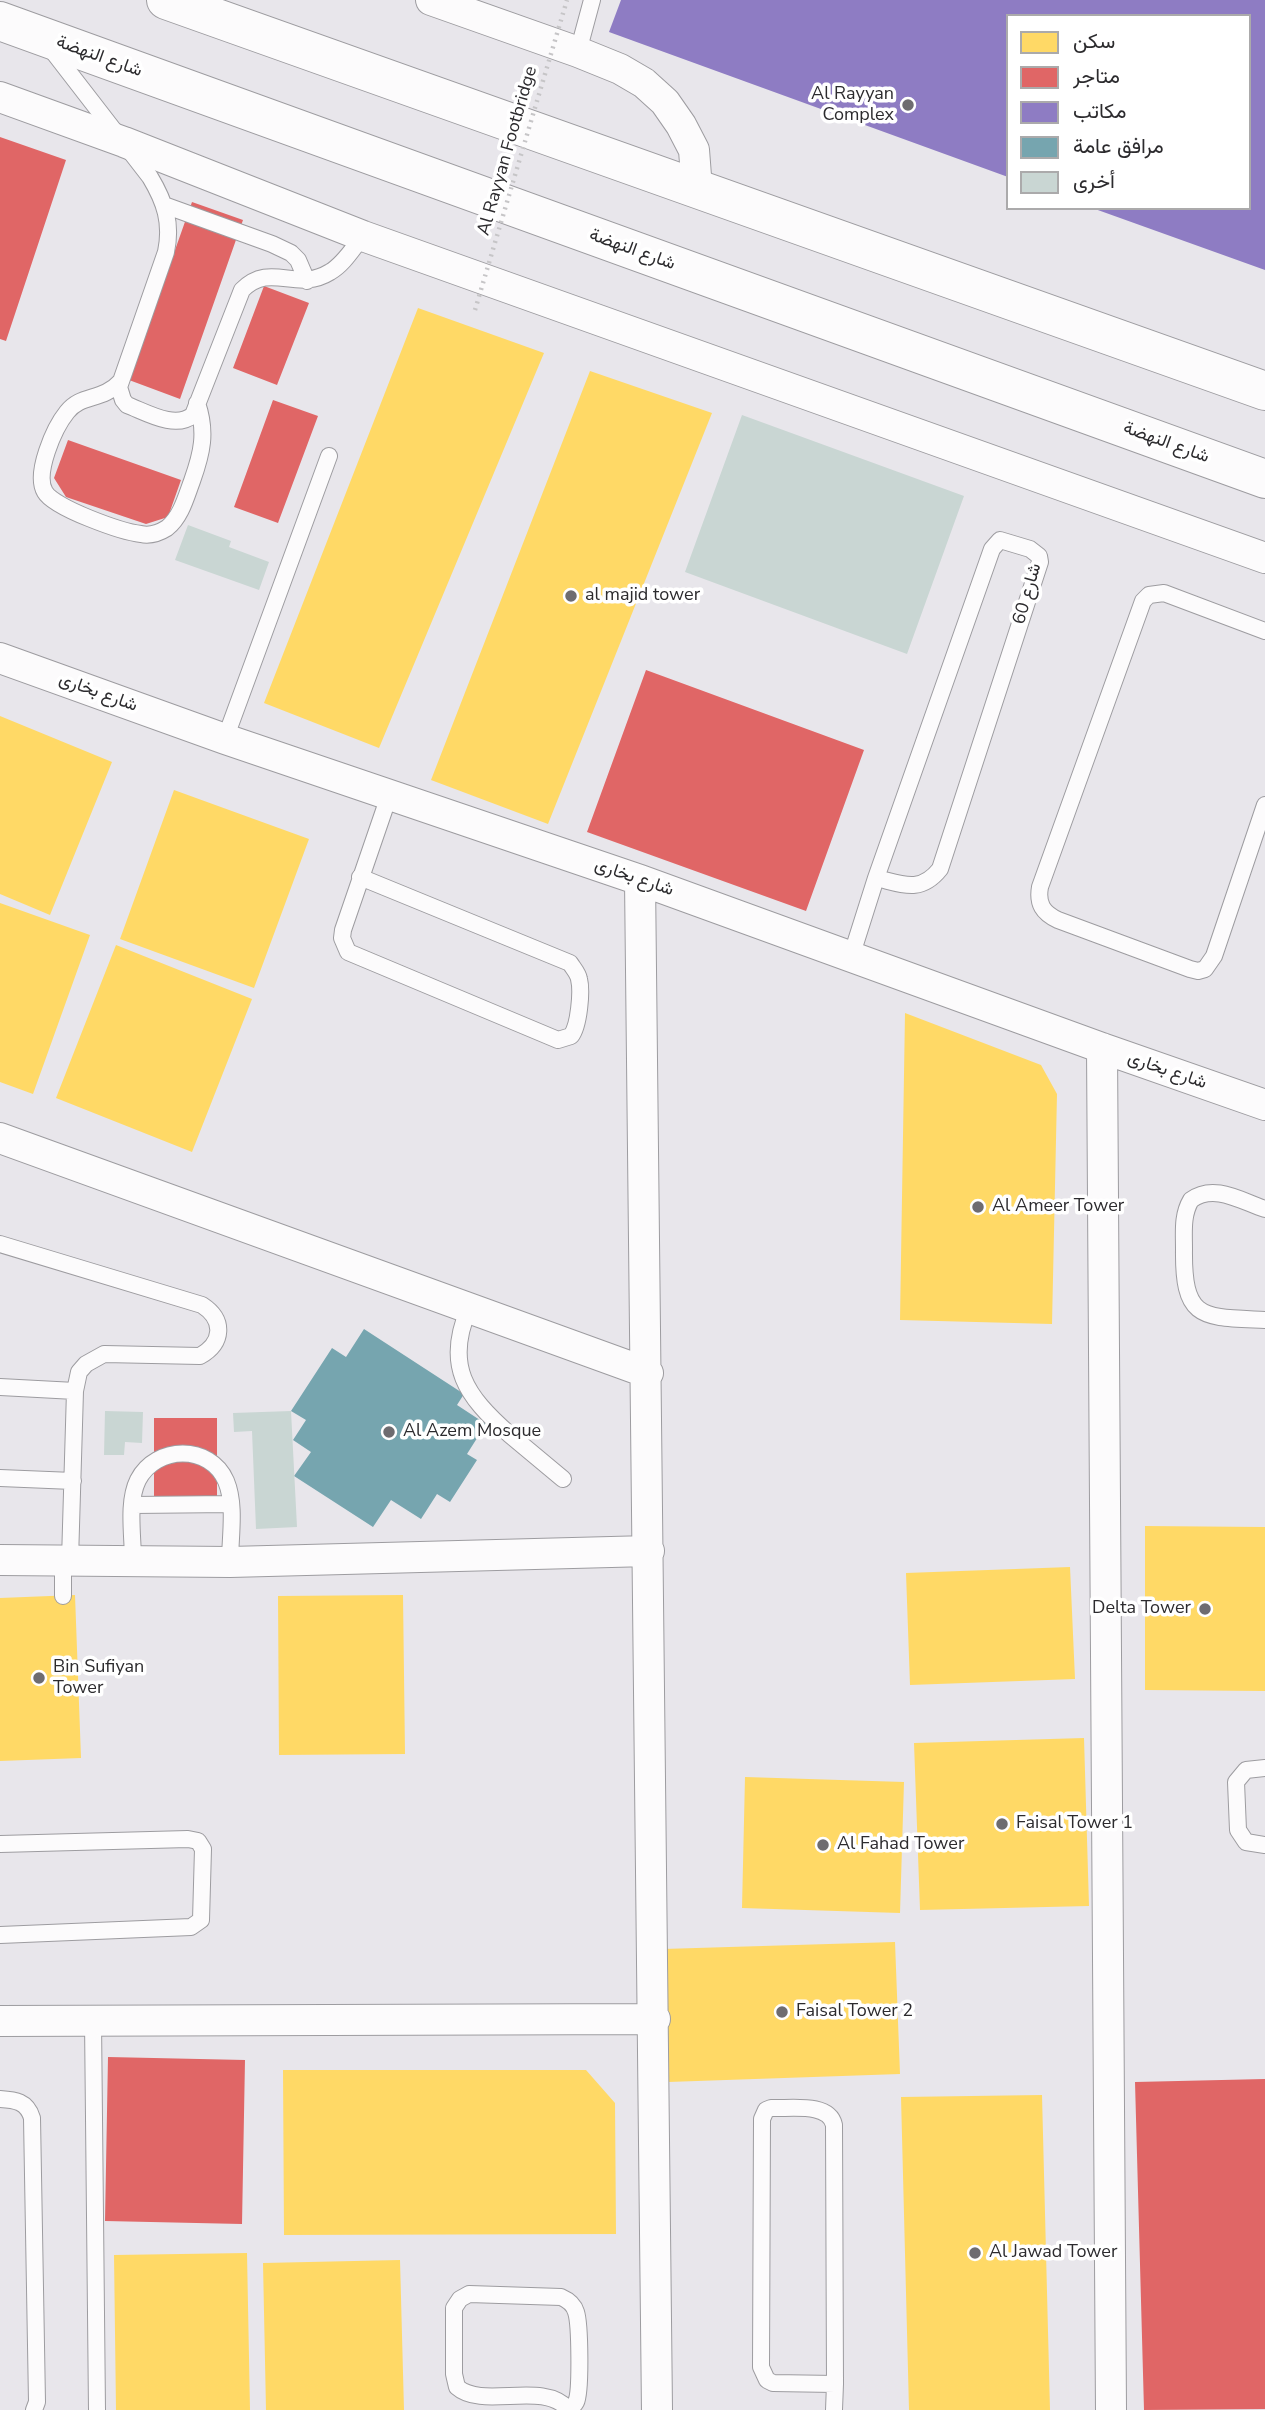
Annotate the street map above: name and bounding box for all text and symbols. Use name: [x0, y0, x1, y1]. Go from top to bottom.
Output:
legend: [1006, 14, 1251, 210]
text: سكن: [1073, 27, 1115, 55]
street label: شارع النهضة: [53, 31, 145, 83]
text: متاجر: [1073, 62, 1120, 90]
street label: Al Rayyan Footbridge: [473, 64, 543, 238]
place label: Al Rayyan Complex: [811, 84, 894, 126]
marker: Al Rayyan Complex: [900, 97, 916, 113]
text: مكاتب: [1073, 97, 1126, 125]
text: مرافق عامة: [1073, 132, 1164, 160]
text: أخرى: [1073, 167, 1115, 195]
street label: شارع النهضة: [586, 224, 678, 276]
street label: شارع النهضة: [1120, 417, 1212, 469]
street label: شارع 60: [1009, 561, 1047, 627]
place label: al majid tower: [585, 585, 700, 607]
marker: al majid tower: [563, 588, 579, 604]
street label: شارع بخارى: [56, 669, 140, 717]
street label: شارع بخارى: [592, 854, 676, 902]
street label: شارع بخارى: [1125, 1047, 1209, 1095]
place label: Al Ameer Tower: [992, 1196, 1124, 1218]
marker: Al Ameer Tower: [970, 1199, 986, 1215]
place label: Al Azem Mosque: [403, 1421, 541, 1443]
marker: Al Azem Mosque: [381, 1424, 397, 1440]
place label: Delta Tower: [1092, 1598, 1191, 1620]
marker: Delta Tower: [1197, 1601, 1213, 1617]
place label: Bin Sufiyan Tower: [53, 1657, 144, 1700]
marker: Bin Sufiyan Tower: [31, 1670, 47, 1686]
place label: Faisal Tower 1: [1016, 1813, 1133, 1835]
marker: Faisal Tower 1: [994, 1816, 1010, 1832]
place label: Al Fahad Tower: [837, 1834, 964, 1856]
marker: Al Fahad Tower: [815, 1837, 831, 1853]
place label: Faisal Tower 2: [796, 2001, 913, 2023]
marker: Faisal Tower 2: [774, 2004, 790, 2020]
place label: Al Jawad Tower: [989, 2242, 1117, 2264]
marker: Al Jawad Tower: [967, 2245, 983, 2261]

